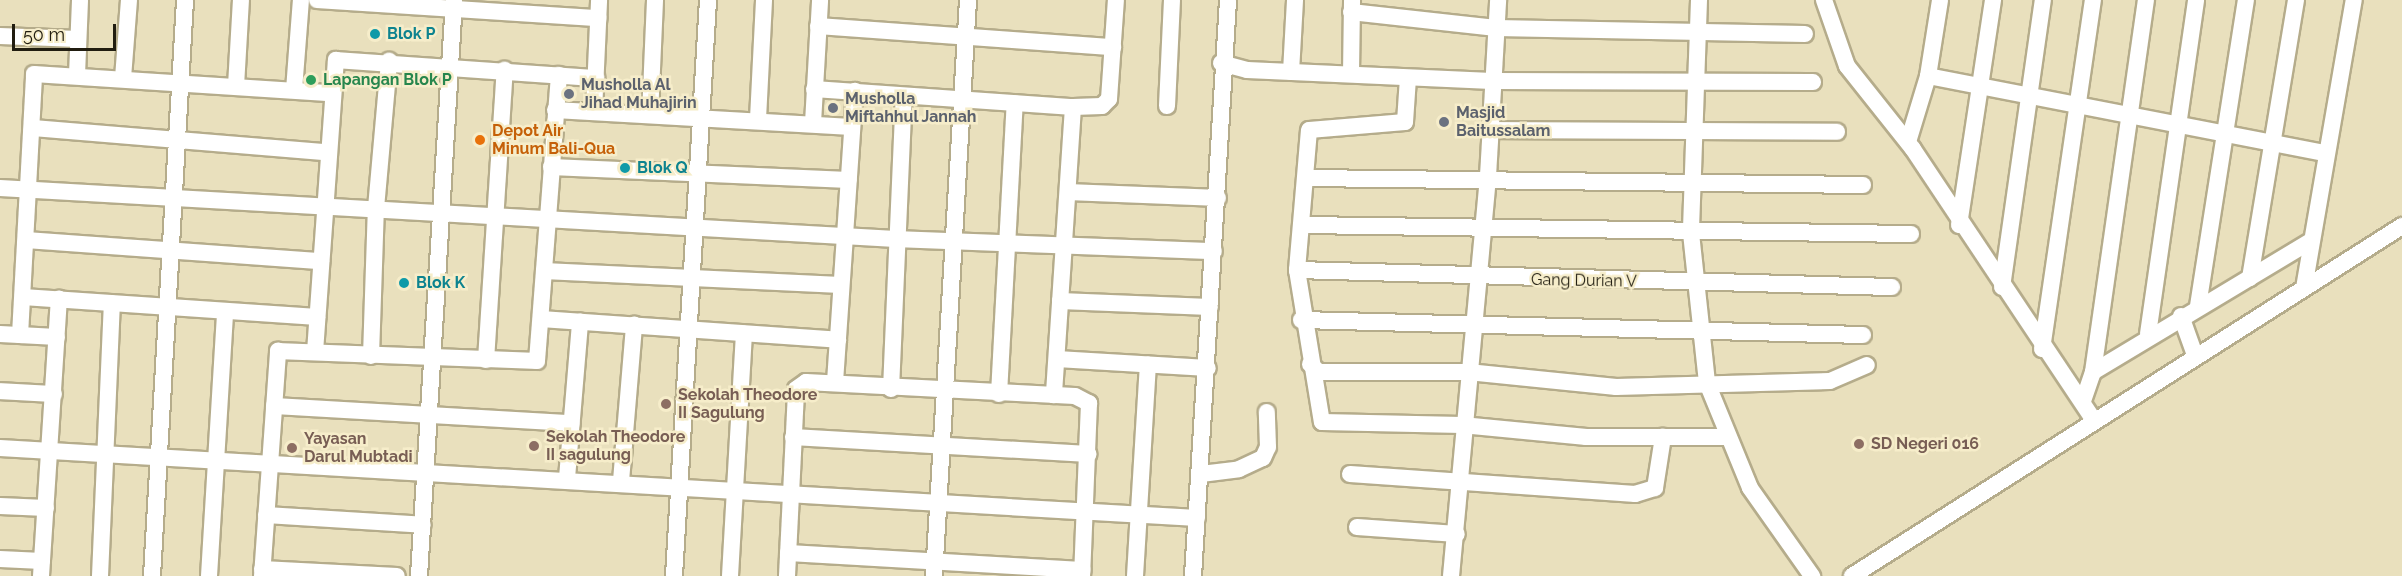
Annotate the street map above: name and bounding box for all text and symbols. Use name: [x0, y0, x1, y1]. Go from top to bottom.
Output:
scale bar: [15, 12, 118, 50]
text: 50 m: [23, 24, 65, 45]
place label: Blok P: [387, 24, 435, 44]
marker: Blok P: [368, 27, 382, 41]
place label: Lapangan Blok P: [323, 70, 452, 90]
marker: Lapangan Blok P: [304, 73, 318, 87]
place label: Musholla Al Jihad Muhajirin: [581, 75, 697, 113]
marker: Musholla Al Jihad Muhajirin: [562, 87, 576, 101]
place label: Musholla Miftahhul Jannah: [845, 89, 977, 127]
marker: Musholla Miftahhul Jannah: [826, 101, 840, 115]
place label: Masjid Baitussalam: [1456, 103, 1550, 141]
marker: Masjid Baitussalam: [1437, 115, 1451, 129]
place label: Depot Air Minum Bali-Qua: [492, 121, 615, 159]
marker: Depot Air Minum Bali-Qua: [473, 133, 487, 147]
place label: Blok Q: [637, 158, 687, 178]
marker: Blok Q: [618, 161, 632, 175]
street label: Gang Durian V: [1531, 270, 1637, 292]
place label: Blok K: [416, 273, 465, 293]
marker: Blok K: [397, 276, 411, 290]
place label: Sekolah Theodore II Sagulung: [678, 385, 818, 423]
marker: Sekolah Theodore II Sagulung: [659, 397, 673, 411]
place label: Sekolah Theodore II sagulung: [546, 427, 686, 465]
place label: Yayasan Darul Mubtadi: [304, 429, 413, 467]
place label: SD Negeri 016: [1871, 434, 1979, 454]
marker: SD Negeri 016: [1852, 437, 1866, 451]
marker: Sekolah Theodore II sagulung: [527, 439, 541, 453]
marker: Yayasan Darul Mubtadi: [285, 441, 299, 455]

